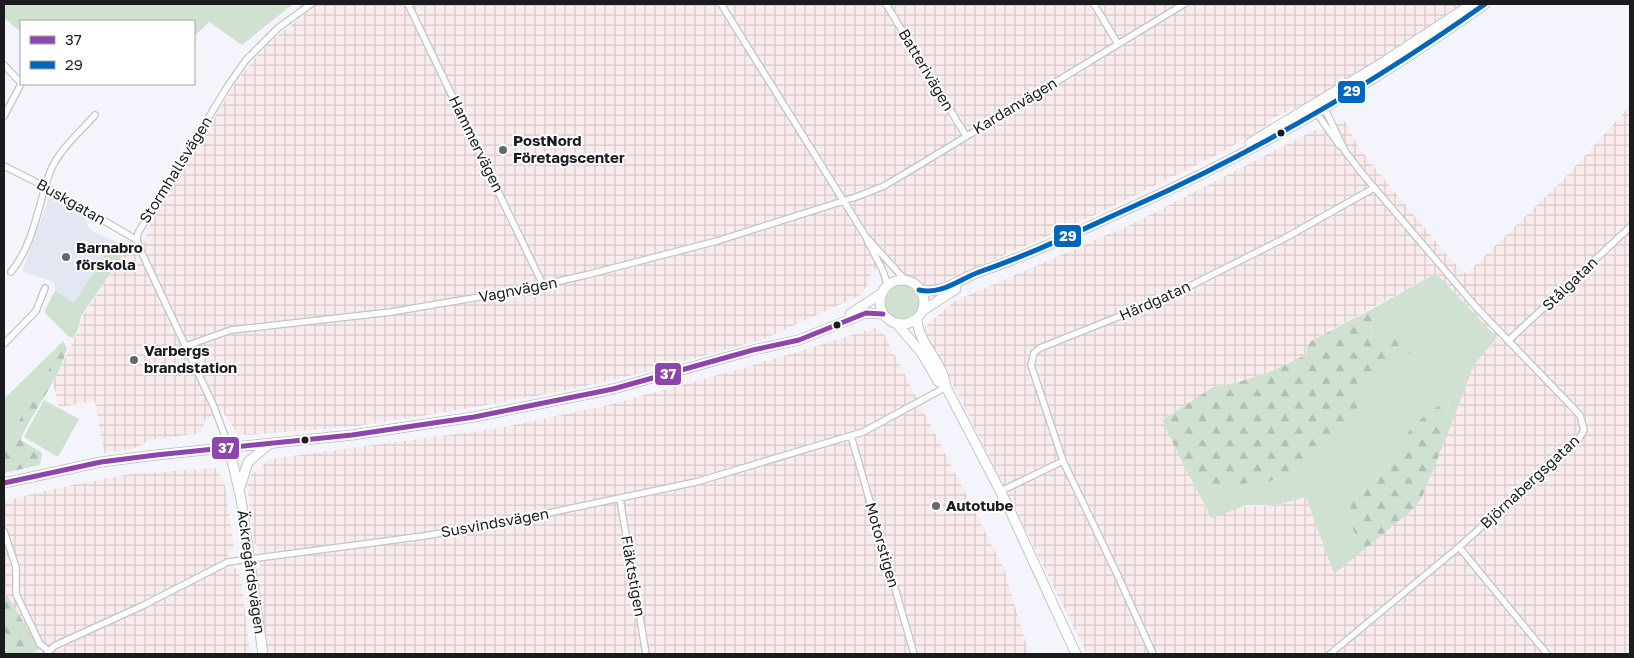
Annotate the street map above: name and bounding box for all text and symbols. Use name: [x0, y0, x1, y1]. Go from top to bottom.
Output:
legend: [20, 20, 195, 85]
street label: Batterivägen: [895, 25, 958, 114]
text: 37: [65, 30, 82, 48]
text: 29: [65, 55, 83, 73]
street label: Kardanvägen: [969, 73, 1060, 137]
line badge: 29: [1337, 80, 1366, 104]
text: 29: [1343, 82, 1361, 99]
street label: Hammervägen: [446, 92, 508, 195]
street label: Stormhallsvägen: [135, 113, 215, 226]
unlabelled marker: [1276, 128, 1286, 138]
place label: PostNord Företagscenter: [513, 131, 625, 166]
marker: PostNord Företagscenter: [497, 144, 509, 156]
street label: Buskgatan: [34, 174, 109, 228]
line badge: 29: [1053, 224, 1082, 248]
text: 29: [1059, 227, 1077, 244]
place label: Barnabro förskola: [76, 238, 143, 273]
marker: Barnabro förskola: [60, 251, 72, 263]
street label: Stålgatan: [1538, 253, 1601, 314]
street label: Vagnvägen: [477, 273, 559, 305]
street label: Härdgatan: [1116, 276, 1193, 324]
unlabelled marker: [832, 320, 842, 330]
place label: Varbergs brandstation: [144, 341, 237, 376]
marker: Varbergs brandstation: [128, 354, 140, 366]
line badge: 37: [654, 362, 682, 386]
text: 37: [660, 365, 676, 382]
street label: Björnabergsgatan: [1476, 431, 1583, 532]
unlabelled marker: [300, 435, 310, 445]
line badge: 37: [211, 436, 240, 460]
text: 37: [218, 439, 234, 456]
place label: Autotube: [946, 496, 1013, 514]
street label: Motorstigen: [862, 500, 904, 589]
marker: Autotube: [930, 500, 942, 512]
street label: Susvindsvägen: [440, 504, 550, 540]
street label: Äckregårdsvägen: [234, 509, 270, 635]
street label: Fläktstigen: [618, 534, 650, 618]

